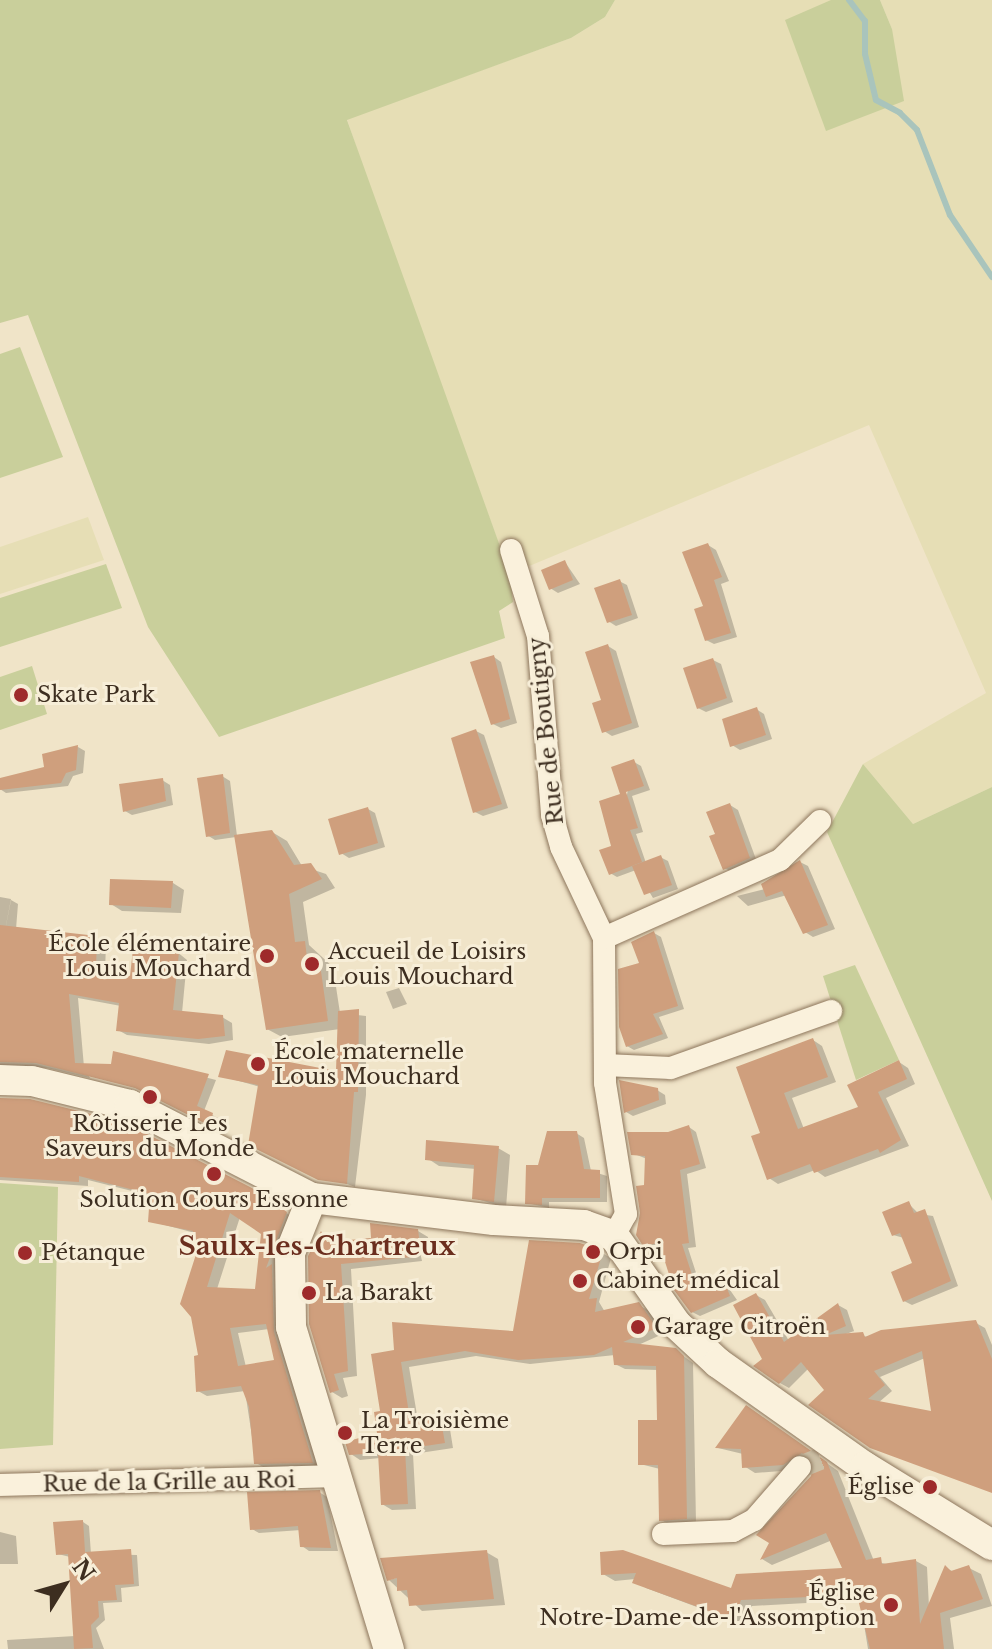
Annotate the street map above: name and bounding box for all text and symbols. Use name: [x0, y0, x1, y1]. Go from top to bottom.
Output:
street label: Rue de Boutigny: [523, 636, 569, 826]
place label: Skate Park: [37, 682, 155, 708]
marker: Skate Park: [12, 686, 30, 704]
place label: École élémentaire Louis Mouchard: [48, 930, 251, 982]
place label: Accueil de Loisirs Louis Mouchard: [328, 938, 526, 990]
marker: École élémentaire Louis Mouchard: [258, 947, 276, 965]
marker: Accueil de Loisirs Louis Mouchard: [303, 955, 321, 973]
place label: École maternelle Louis Mouchard: [274, 1038, 464, 1090]
marker: École maternelle Louis Mouchard: [249, 1055, 267, 1073]
marker: Rôtisserie Les Saveurs du Monde: [141, 1088, 159, 1106]
place label: Rôtisserie Les Saveurs du Monde: [45, 1110, 255, 1162]
marker: Solution Cours Essonne: [205, 1165, 223, 1183]
place label: Solution Cours Essonne: [80, 1187, 348, 1213]
district label: Saulx-les-Chartreux: [178, 1231, 456, 1263]
place label: Orpi: [609, 1239, 663, 1265]
place label: Pétanque: [41, 1240, 145, 1266]
marker: Orpi: [584, 1243, 602, 1261]
marker: Pétanque: [16, 1244, 34, 1262]
place label: Cabinet médical: [596, 1268, 780, 1294]
marker: Cabinet médical: [571, 1272, 589, 1290]
place label: La Barakt: [325, 1280, 433, 1306]
marker: La Barakt: [300, 1284, 318, 1302]
place label: Garage Citroën: [654, 1314, 826, 1340]
marker: Garage Citroën: [629, 1318, 647, 1336]
place label: La Troisième Terre: [361, 1407, 510, 1458]
marker: La Troisième Terre: [336, 1424, 354, 1442]
street label: Rue de la Grille au Roi: [42, 1467, 296, 1497]
place label: Église: [848, 1474, 914, 1500]
marker: Église: [921, 1478, 939, 1496]
north arrow: [24, 1545, 104, 1625]
text: N: [67, 1554, 101, 1587]
place label: Église Notre-Dame-de-l'Assomption: [539, 1579, 875, 1630]
marker: Église Notre-Dame-de-l'Assomption: [882, 1596, 900, 1614]

